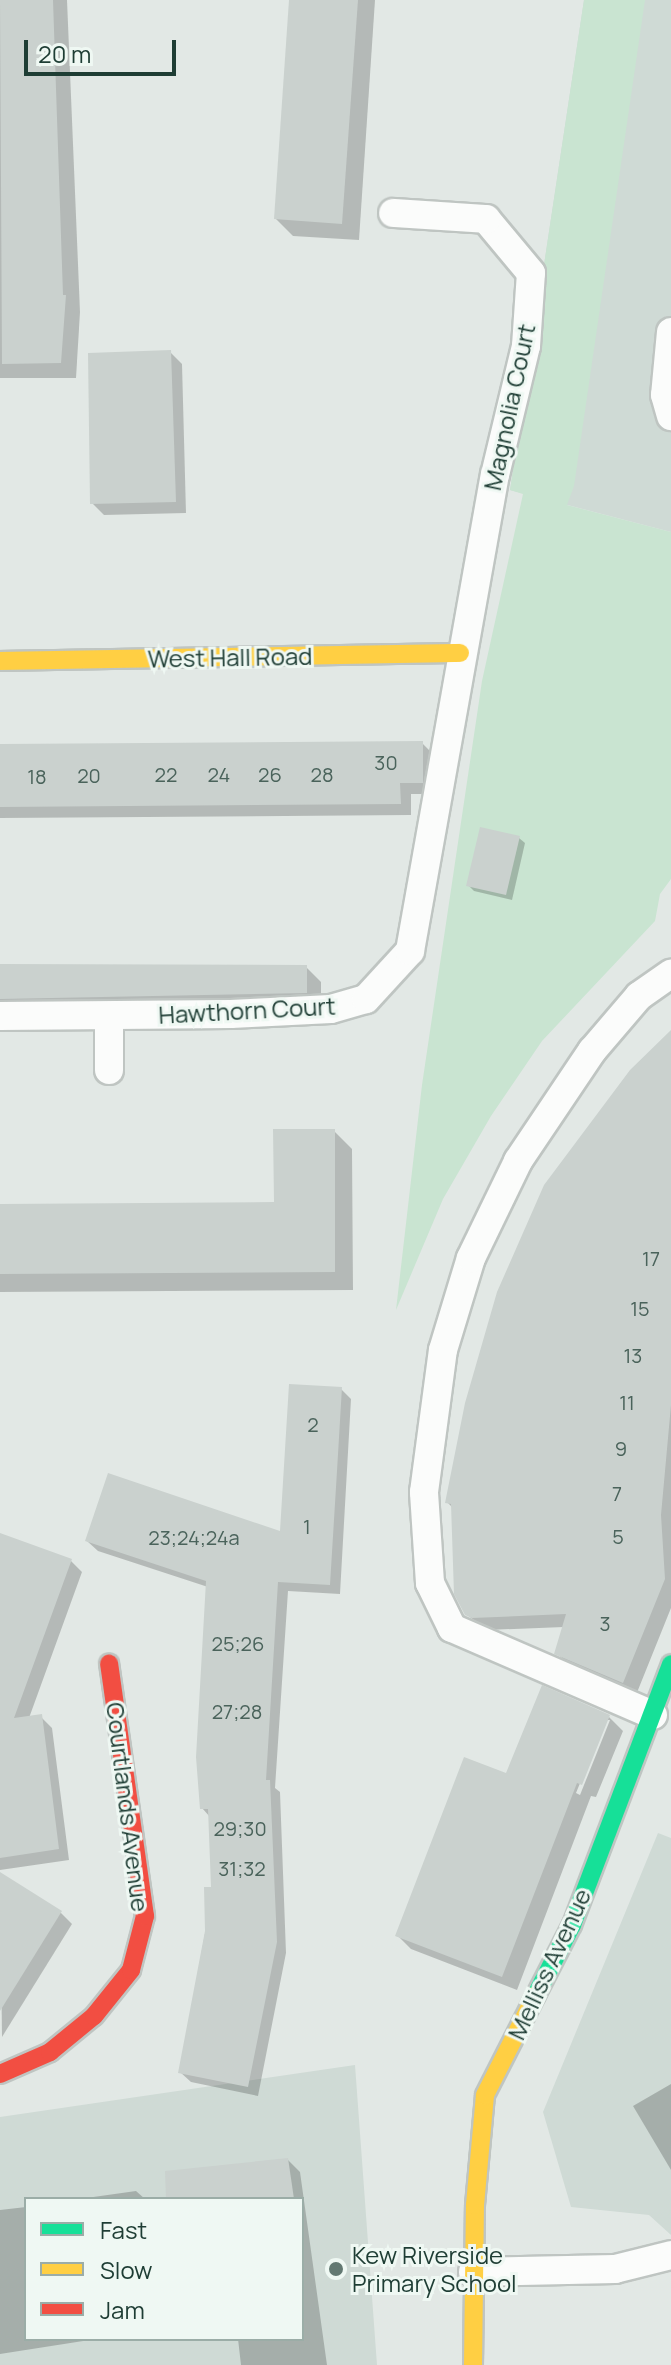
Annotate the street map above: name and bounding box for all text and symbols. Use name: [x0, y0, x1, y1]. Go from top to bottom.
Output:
scale bar: [28, 24, 180, 74]
text: 20 m: [38, 37, 91, 70]
street label: Magnolia Court: [477, 321, 541, 493]
street label: West Hall Road: [147, 641, 313, 673]
house number: 30: [374, 750, 398, 774]
house number: 22: [155, 762, 177, 786]
house number: 24: [208, 762, 230, 786]
house number: 26: [258, 762, 282, 786]
house number: 28: [310, 762, 334, 786]
house number: 20: [77, 763, 101, 787]
house number: 18: [27, 764, 47, 788]
street label: Hawthorn Court: [158, 991, 336, 1029]
house number: 17: [642, 1246, 660, 1270]
house number: 15: [630, 1296, 650, 1320]
house number: 13: [624, 1343, 642, 1367]
house number: 11: [619, 1390, 635, 1414]
house number: 2: [307, 1412, 319, 1436]
house number: 9: [615, 1436, 627, 1460]
house number: 7: [612, 1481, 622, 1505]
house number: 1: [303, 1514, 311, 1538]
house number: 5: [612, 1524, 624, 1548]
house number: 23;24;24a: [148, 1525, 240, 1549]
house number: 3: [599, 1611, 611, 1635]
house number: 25;26: [212, 1631, 264, 1655]
house number: 27;28: [212, 1699, 262, 1723]
street label: Courtlands Avenue: [101, 1701, 155, 1913]
house number: 29;30: [213, 1816, 267, 1840]
house number: 31;32: [218, 1856, 266, 1880]
street label: Melliss Avenue: [501, 1884, 597, 2044]
legend: [24, 2197, 304, 2341]
text: Fast: [100, 2213, 147, 2246]
place label: Kew Riverside Primary School: [352, 2241, 517, 2297]
text: Slow: [100, 2253, 153, 2286]
marker: Kew Riverside Primary School: [327, 2260, 345, 2278]
text: Jam: [100, 2293, 145, 2326]

